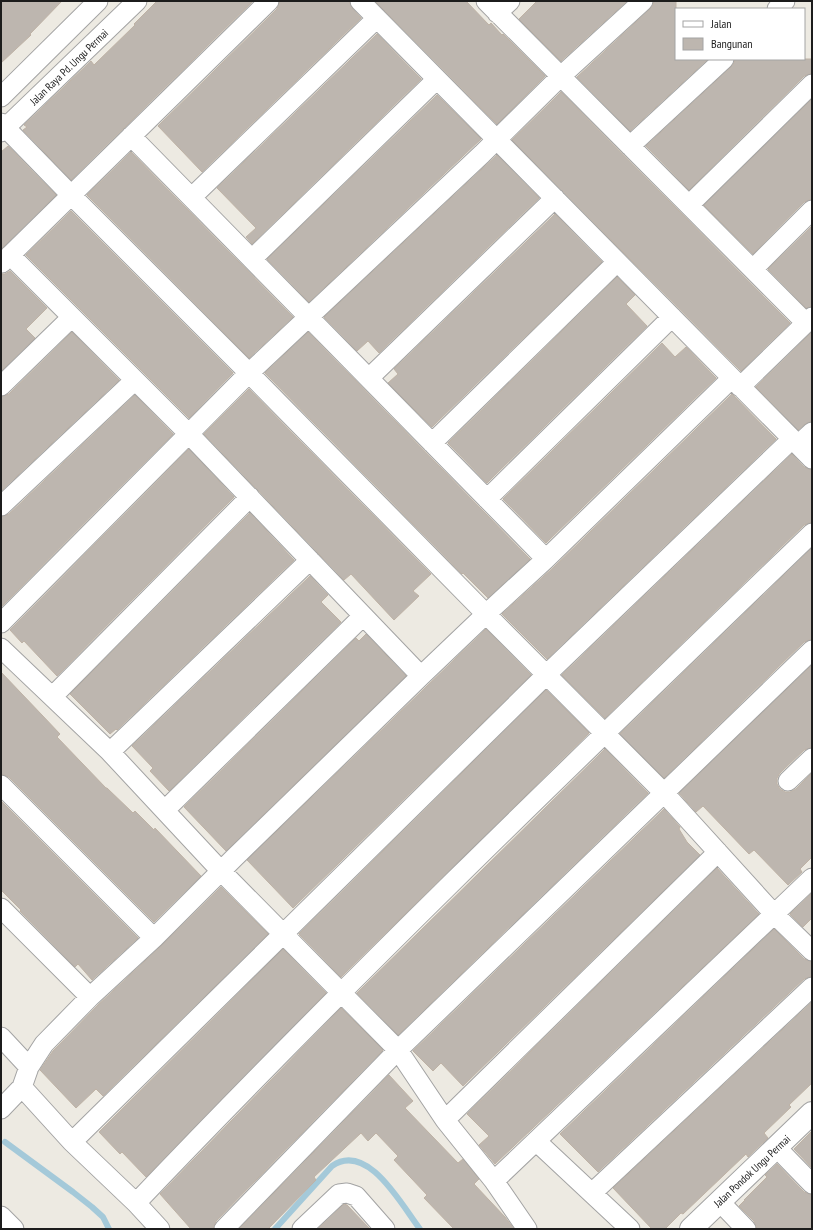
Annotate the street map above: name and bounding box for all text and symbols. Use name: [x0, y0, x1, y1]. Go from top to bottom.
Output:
legend: [675, 8, 805, 60]
text: Jalan: [710, 16, 732, 31]
street label: Jalan Raya Pd. Ungu Permai: [26, 26, 111, 109]
text: Bangunan: [711, 36, 752, 51]
street label: Jalan Pondok Ungu Permai: [710, 1132, 793, 1211]

